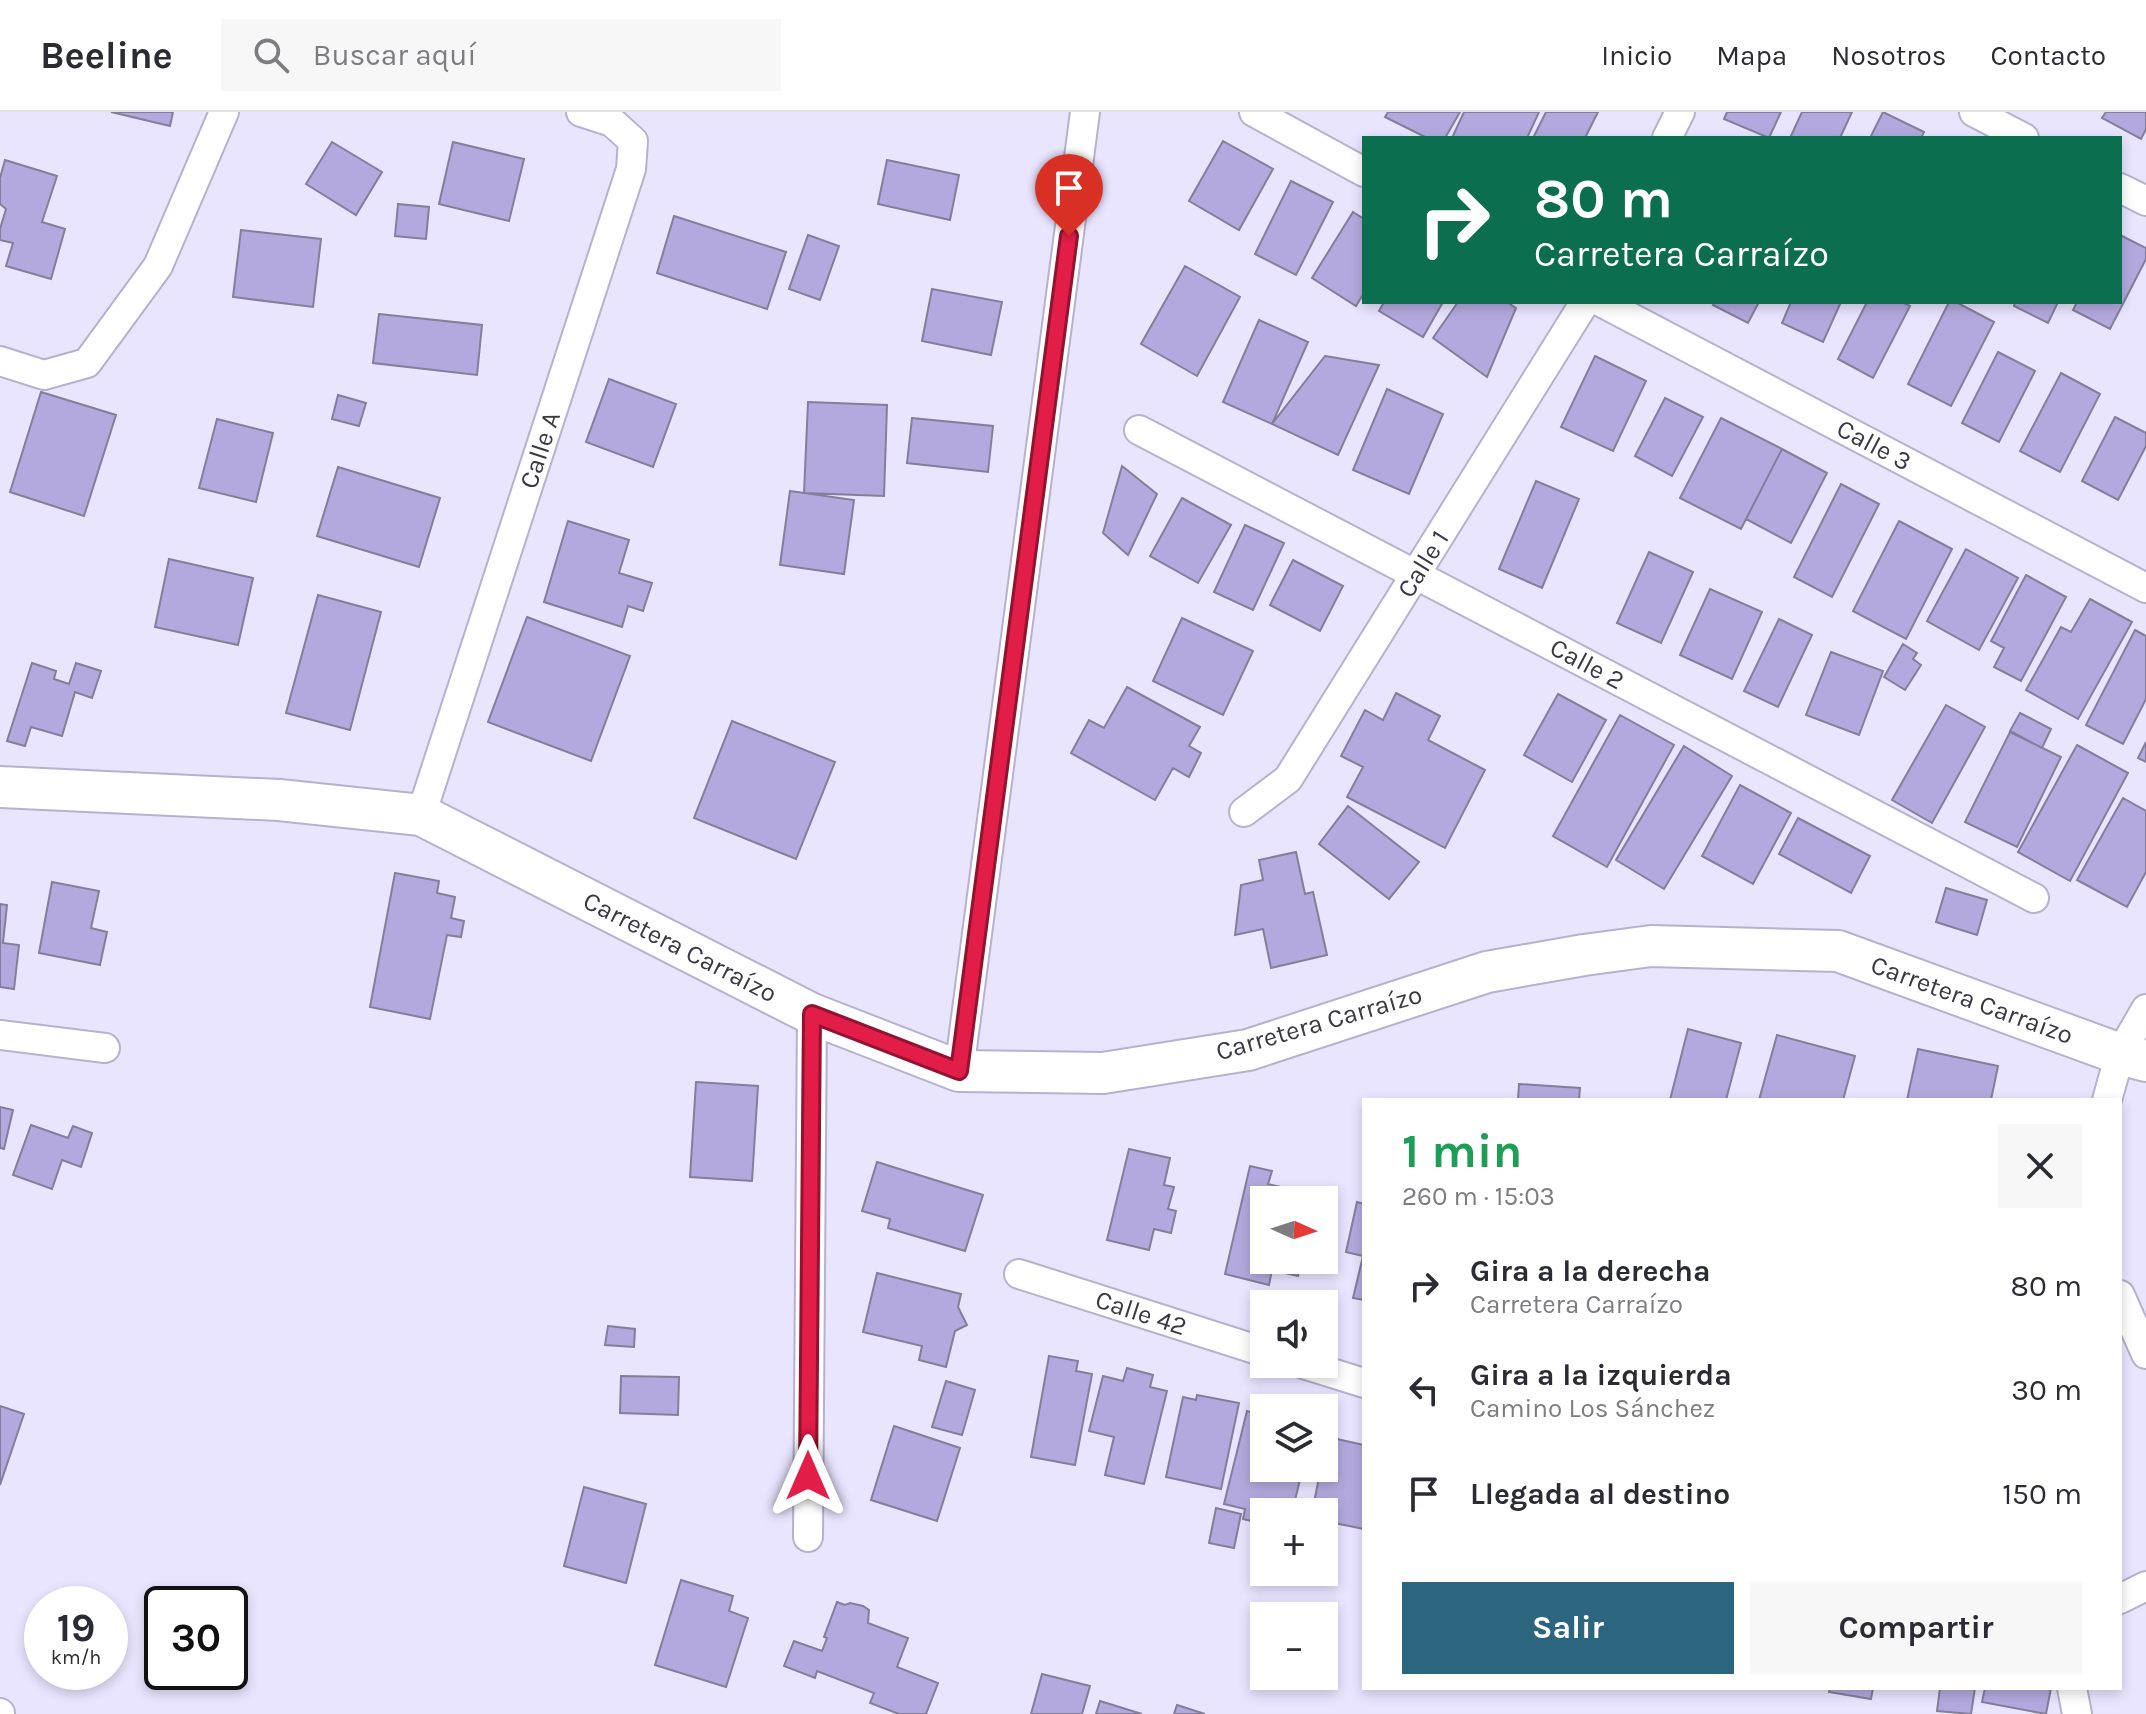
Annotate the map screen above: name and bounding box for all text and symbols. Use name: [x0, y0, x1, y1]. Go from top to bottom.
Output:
search box: [221, 19, 781, 91]
text: Beeline: [40, 33, 173, 78]
icon: search: [249, 33, 293, 77]
text: Buscar aquí: [313, 37, 476, 73]
text: Inicio: [1601, 39, 1672, 72]
text: Mapa: [1716, 39, 1787, 72]
text: Nosotros: [1831, 39, 1946, 72]
text: Contacto: [1990, 39, 2106, 72]
pin: [1035, 154, 1103, 236]
icon: arrive: [1047, 166, 1091, 210]
text: 80 m: [1534, 166, 1673, 231]
icon: right: [1402, 168, 1506, 272]
text: Carretera Carraízo: [1534, 233, 1829, 275]
street label: Calle A: [513, 407, 567, 492]
street label: Calle 3: [1832, 413, 1916, 477]
street label: Calle 1: [1391, 525, 1455, 603]
street label: Calle 2: [1545, 632, 1629, 696]
street label: Carretera Carraízo: [578, 885, 782, 1009]
street label: Carretera Carraízo: [1867, 949, 2077, 1051]
street label: Carretera Carraízo: [1212, 979, 1426, 1067]
text: 1 min: [1402, 1123, 1522, 1179]
button: close: [1998, 1124, 2082, 1208]
text: 260 m · 15:03: [1402, 1181, 1555, 1212]
north arrow: [1250, 1186, 1338, 1274]
map controls: [1250, 1186, 1338, 1690]
text: Gira a la derecha: [1470, 1253, 1711, 1289]
icon: right: [1402, 1264, 1446, 1308]
text: 80 m: [2011, 1268, 2082, 1304]
street label: Calle 42: [1092, 1284, 1190, 1342]
text: Carretera Carraízo: [1470, 1289, 1683, 1320]
button: sound: [1250, 1290, 1338, 1378]
text: Gira a la izquierda: [1470, 1357, 1732, 1393]
icon: left: [1402, 1368, 1446, 1412]
text: 30 m: [2011, 1372, 2082, 1408]
text: Camino Los Sánchez: [1470, 1393, 1715, 1424]
button: layers: [1250, 1394, 1338, 1482]
position arrow: [766, 1434, 850, 1518]
icon: arrive: [1402, 1472, 1446, 1516]
text: Llegada al destino: [1470, 1476, 1730, 1512]
text: 150 m: [2002, 1476, 2082, 1512]
button: +: [1250, 1498, 1338, 1586]
button: Salir: [1402, 1582, 1734, 1674]
button: Compartir: [1750, 1582, 2082, 1674]
speed limit sign: 30: [144, 1586, 248, 1690]
button: −: [1250, 1602, 1338, 1690]
text: 19: [57, 1604, 95, 1651]
text: km/h: [51, 1646, 101, 1669]

